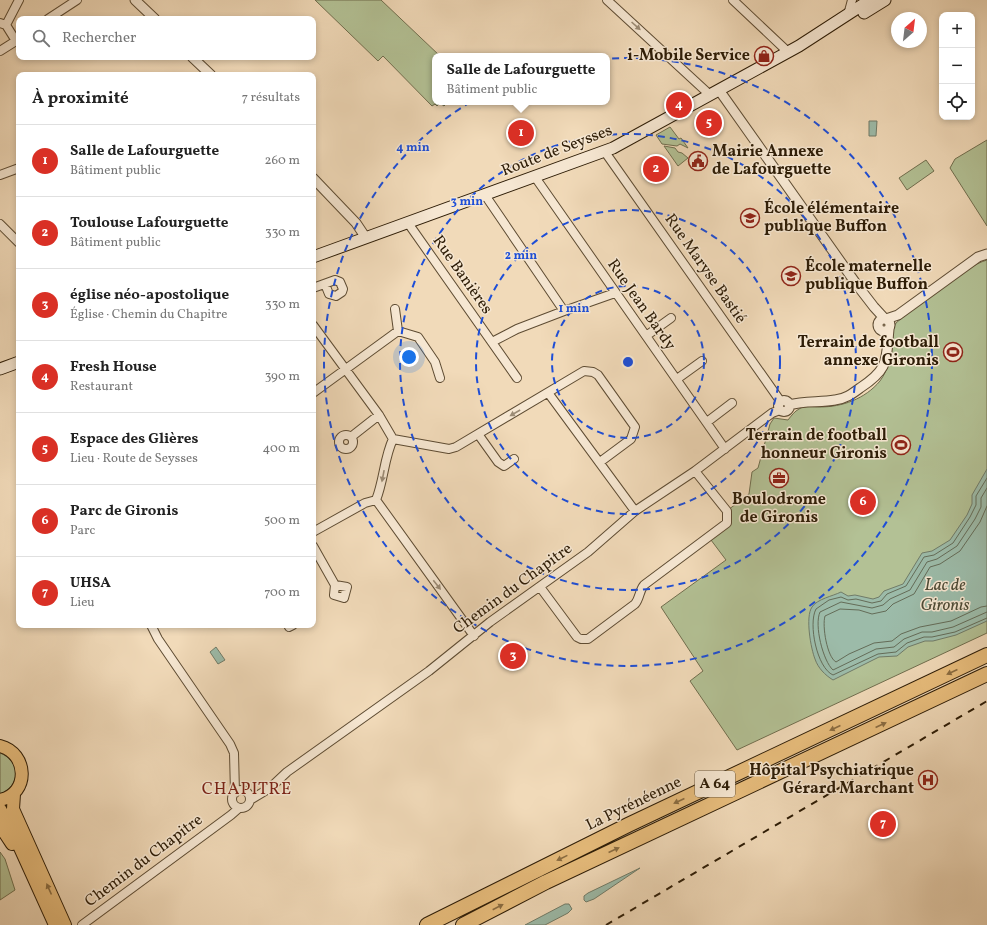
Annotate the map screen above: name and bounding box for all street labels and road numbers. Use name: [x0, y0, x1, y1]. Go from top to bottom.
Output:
street label: Route de Seysses: [498, 120, 616, 182]
street label: Rue Maryse Bastié: [659, 210, 751, 328]
street label: Rue Banières: [427, 231, 497, 319]
street label: Rue Jean Bardy: [601, 255, 681, 355]
street label: Chemin du Chapitre: [449, 538, 577, 640]
street label: La Pyrénéenne: [583, 771, 685, 837]
road number: A 64: [695, 771, 735, 797]
street label: Chemin du Chapitre: [81, 809, 207, 913]

